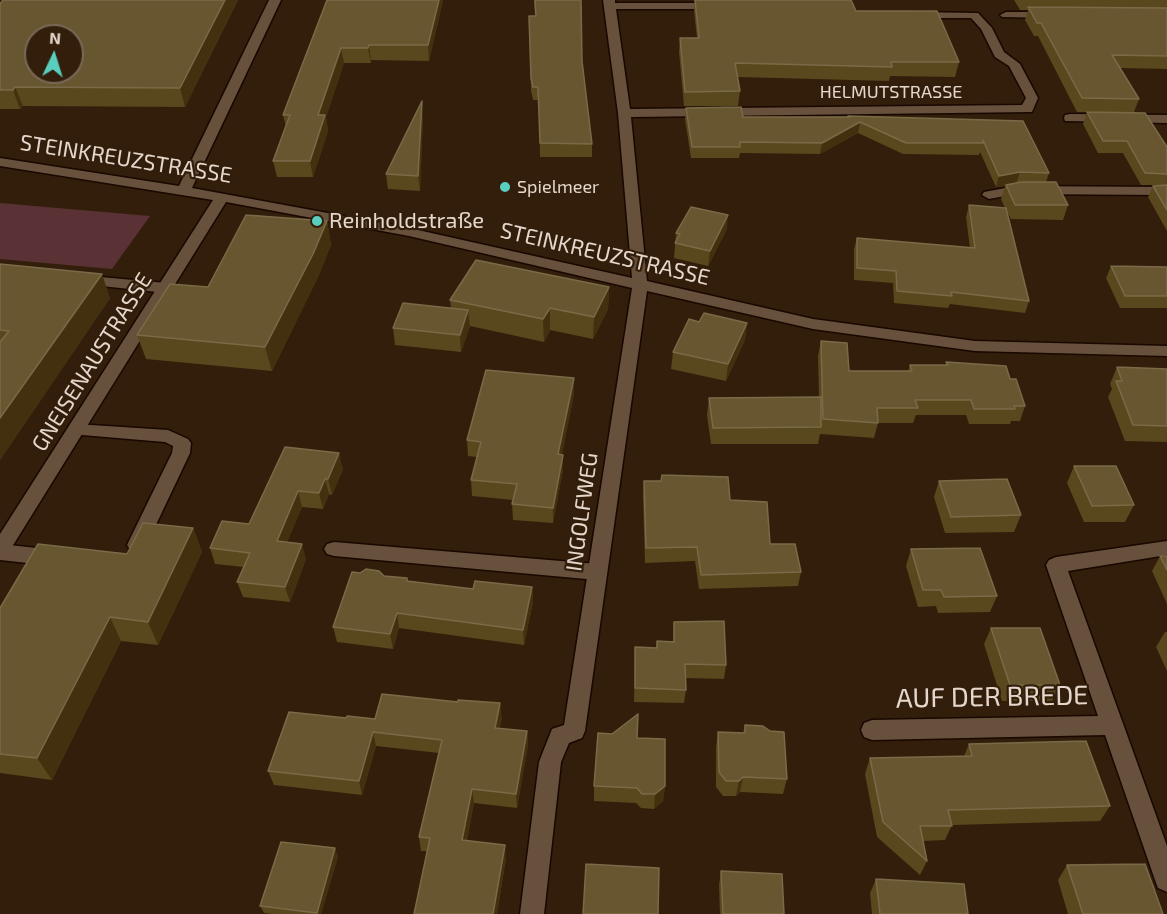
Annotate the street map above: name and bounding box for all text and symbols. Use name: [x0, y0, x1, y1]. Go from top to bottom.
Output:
north arrow: [24, 24, 84, 84]
text: N: [49, 28, 62, 47]
street label: HELMUTSTRASSE: [820, 81, 962, 103]
street label: STEINKREUZSTRASSE: [18, 129, 234, 189]
place label: Spielmeer: [517, 176, 599, 198]
marker: Spielmeer: [498, 180, 512, 194]
place label: Reinholdstraße: [329, 208, 484, 234]
marker: Reinholdstraße: [310, 214, 324, 228]
street label: STEINKREUZSTRASSE: [498, 217, 712, 291]
street label: GNEISENAUSTRASSE: [26, 268, 158, 456]
street label: INGOLFWEG: [561, 451, 603, 573]
street label: AUF DER BREDE: [895, 679, 1089, 715]

